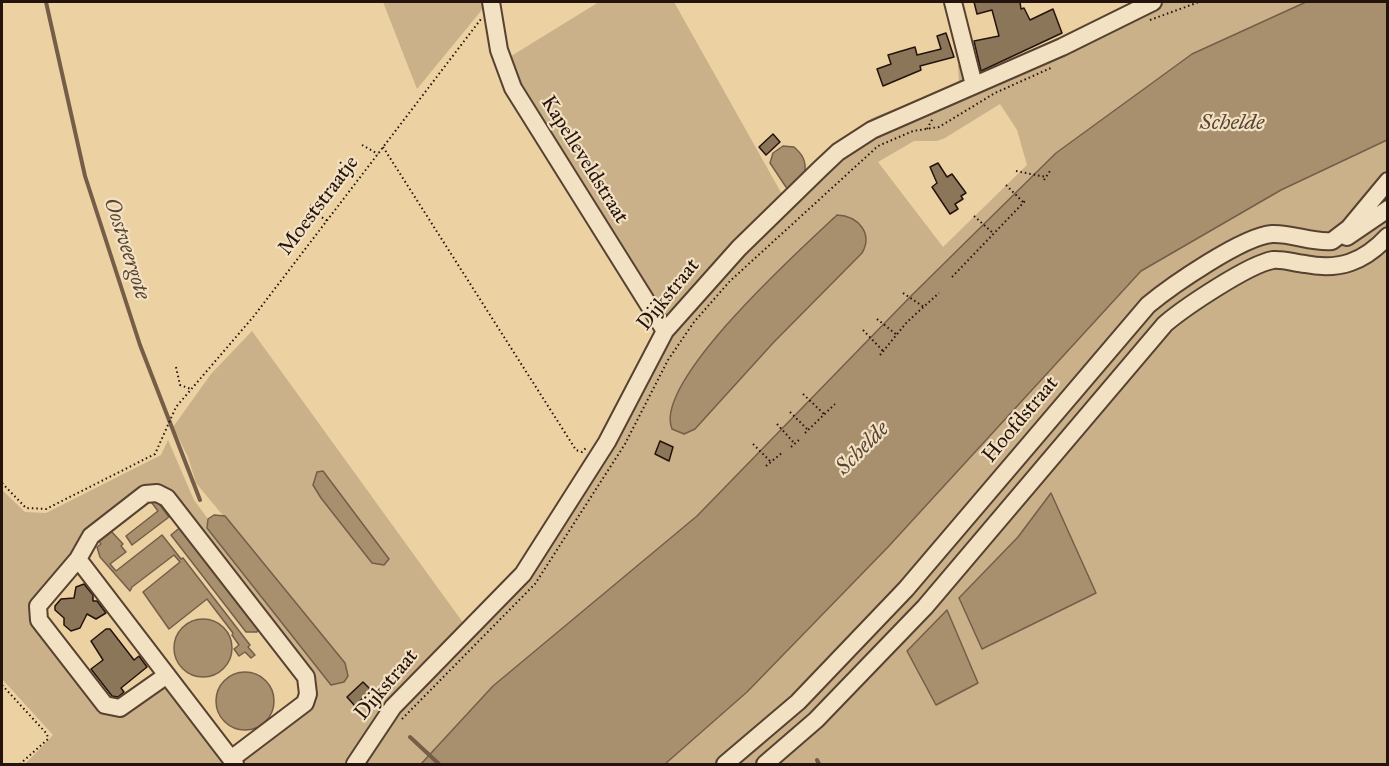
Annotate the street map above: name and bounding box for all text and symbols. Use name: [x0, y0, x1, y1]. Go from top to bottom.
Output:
street label: Kapelleveldstraat: [535, 91, 633, 229]
water label: Schelde: [1200, 111, 1264, 137]
street label: Moeststraatje: [273, 151, 365, 261]
water label: Oostveergote: [97, 195, 155, 303]
street label: Dijkstraat: [632, 254, 706, 336]
street label: Hoofdstraat: [978, 372, 1064, 468]
water label: Schelde: [831, 417, 895, 481]
street label: Dijkstraat: [350, 644, 424, 726]

